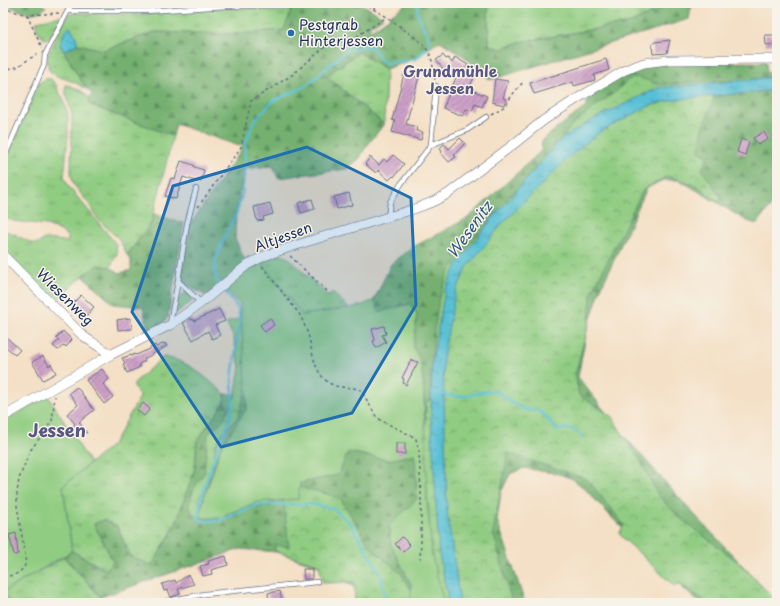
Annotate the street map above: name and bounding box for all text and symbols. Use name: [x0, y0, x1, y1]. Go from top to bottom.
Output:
place label: Pestgrab Hinterjessen: [299, 14, 383, 51]
marker: Pestgrab Hinterjessen: [286, 28, 296, 38]
district label: Grundmühle Jessen: [403, 59, 498, 99]
water label: Wesenitz: [440, 195, 498, 262]
street label: Altjessen: [251, 216, 315, 257]
street label: Wiesenweg: [32, 263, 99, 330]
district label: Jessen: [28, 416, 86, 443]

